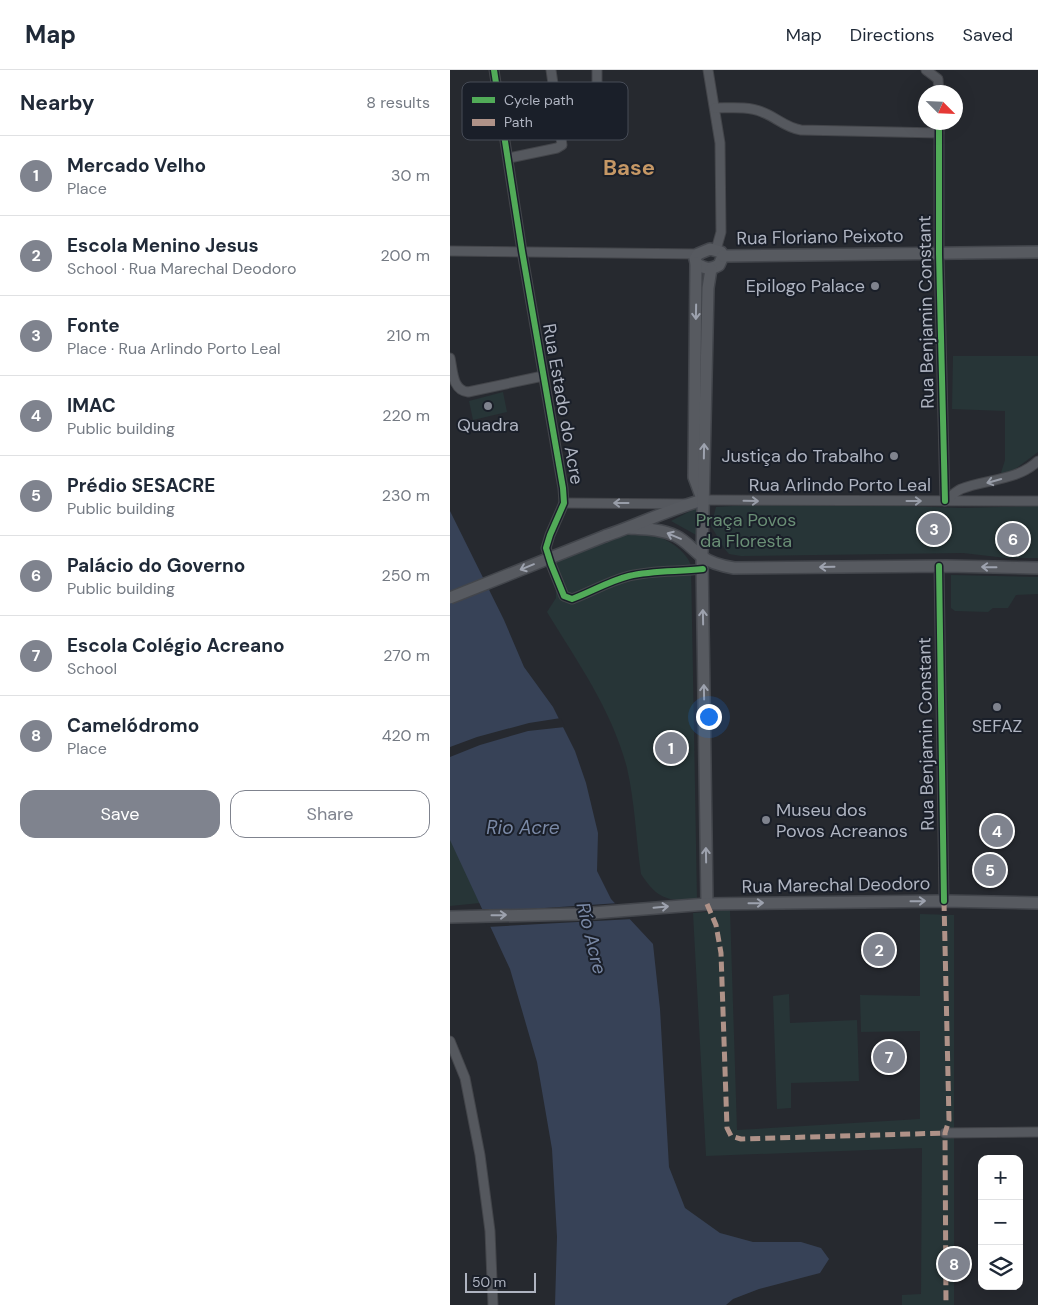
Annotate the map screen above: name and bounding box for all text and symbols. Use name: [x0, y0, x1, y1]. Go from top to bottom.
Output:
text: Map: [25, 19, 76, 50]
text: Map: [786, 23, 822, 47]
text: Directions: [850, 23, 935, 47]
text: Saved: [963, 23, 1013, 47]
legend: [462, 82, 628, 140]
north arrow: [918, 85, 963, 130]
text: Nearby: [20, 89, 94, 117]
text: Cycle path: [504, 91, 574, 109]
text: 8 results: [366, 92, 430, 113]
text: Path: [504, 113, 533, 131]
text: Mercado Velho: [67, 153, 206, 178]
district label: Base: [603, 153, 655, 182]
text: 1: [33, 165, 39, 186]
text: 30 m: [391, 165, 430, 186]
text: Place: [67, 178, 107, 199]
street label: Rua Benjamin Constant: [912, 215, 940, 409]
street label: Rua Floriano Peixoto: [736, 224, 904, 250]
text: Escola Menino Jesus: [67, 233, 259, 258]
text: 2: [31, 245, 41, 266]
text: 200 m: [381, 245, 430, 266]
text: School · Rua Marechal Deodoro: [67, 258, 296, 279]
place label: Epilogo Palace: [746, 274, 865, 298]
marker: Epilogo Palace: [869, 280, 881, 292]
one-way arrow: [691, 304, 701, 320]
text: Fonte: [67, 313, 120, 338]
street label: Rua Estado do Acre: [537, 322, 589, 486]
text: 3: [31, 325, 41, 346]
text: 210 m: [386, 325, 430, 346]
text: Place · Rua Arlindo Porto Leal: [67, 338, 281, 359]
text: IMAC: [67, 393, 116, 418]
marker: Quadra: [482, 400, 494, 412]
text: 4: [31, 405, 41, 426]
text: 220 m: [382, 405, 430, 426]
place label: Quadra: [457, 413, 519, 437]
text: Public building: [67, 418, 175, 439]
one-way arrow: [700, 443, 709, 459]
place label: Justiça do Trabalho: [721, 444, 884, 468]
marker: Justiça do Trabalho: [888, 450, 900, 462]
text: Prédio SESACRE: [67, 473, 215, 498]
street label: Rua Arlindo Porto Leal: [749, 473, 931, 497]
one-way arrow: [987, 476, 1003, 486]
text: 5: [31, 485, 41, 506]
text: 230 m: [382, 485, 430, 506]
one-way arrow: [743, 496, 759, 506]
one-way arrow: [906, 496, 922, 506]
text: Public building: [67, 498, 175, 519]
one-way arrow: [613, 499, 629, 508]
park label: Praça Povos da Floresta: [696, 508, 796, 553]
pin: 3: [918, 510, 950, 548]
pin: 6: [997, 520, 1029, 558]
one-way arrow: [667, 531, 682, 540]
text: Palácio do Governo: [67, 553, 245, 578]
one-way arrow: [520, 562, 535, 572]
one-way arrow: [819, 562, 836, 572]
one-way arrow: [982, 563, 998, 572]
text: 6: [31, 565, 41, 586]
text: 250 m: [382, 565, 430, 586]
text: Public building: [67, 578, 175, 599]
one-way arrow: [698, 610, 708, 626]
text: Escola Colégio Acreano: [67, 633, 285, 658]
street label: Rua Benjamin Constant: [912, 637, 940, 831]
text: 7: [32, 645, 40, 666]
text: 270 m: [383, 645, 430, 666]
text: School: [67, 658, 117, 679]
one-way arrow: [699, 685, 709, 701]
marker: SEFAZ: [991, 701, 1003, 713]
your location: [696, 704, 722, 730]
text: Camelódromo: [67, 713, 199, 738]
place label: SEFAZ: [972, 714, 1022, 738]
text: 8: [31, 725, 41, 746]
text: 420 m: [382, 725, 430, 746]
pin: 1: [655, 729, 687, 767]
text: Place: [67, 738, 107, 759]
button: Save: [20, 790, 220, 838]
button: Share: [230, 790, 430, 838]
place label: Museu dos Povos Acreanos: [776, 798, 908, 843]
pin: 4: [981, 812, 1013, 850]
marker: Museu dos Povos Acreanos: [760, 814, 772, 826]
water label: Rio Acre: [486, 815, 560, 840]
one-way arrow: [701, 847, 711, 864]
pin: 5: [974, 851, 1006, 889]
street label: Rua Marechal Deodoro: [742, 871, 930, 899]
one-way arrow: [910, 896, 926, 906]
one-way arrow: [748, 898, 764, 908]
water label: Río Acre: [571, 900, 613, 977]
one-way arrow: [653, 903, 669, 912]
one-way arrow: [490, 910, 506, 920]
pin: 2: [863, 931, 895, 969]
pin: 7: [873, 1038, 905, 1076]
map controls: [978, 1155, 1023, 1290]
button: +: [978, 1155, 1023, 1200]
button: −: [978, 1200, 1023, 1245]
pin: 8: [938, 1245, 970, 1283]
button: layers: [978, 1245, 1023, 1290]
scale bar: [465, 1270, 536, 1293]
text: 50 m: [472, 1273, 506, 1291]

